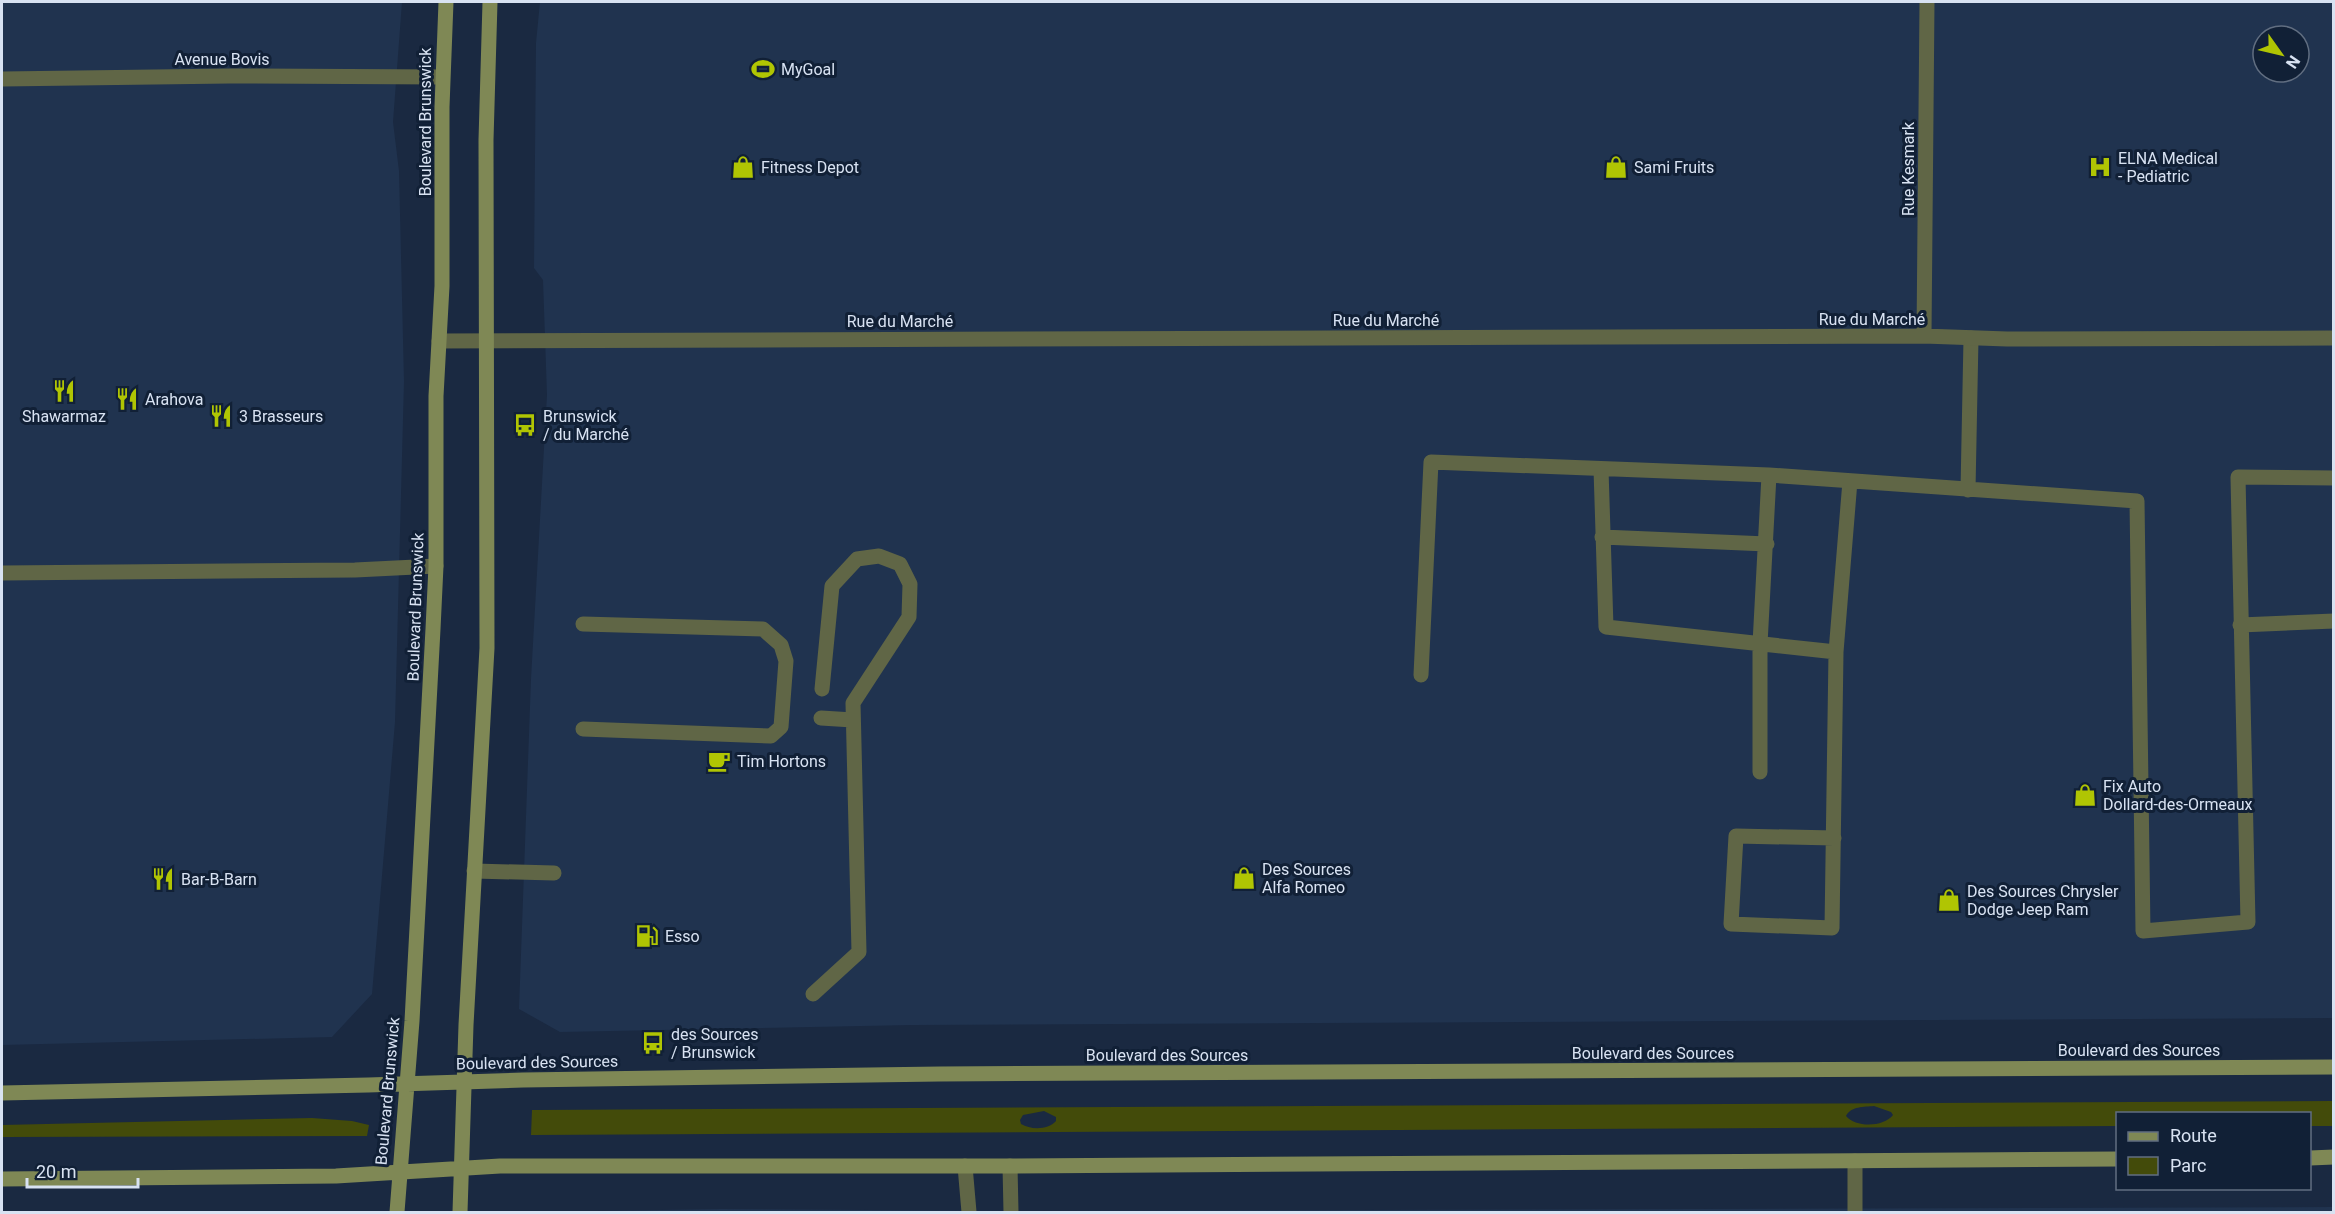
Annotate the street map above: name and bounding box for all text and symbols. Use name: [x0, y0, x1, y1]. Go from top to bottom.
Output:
north arrow: [2251, 24, 2311, 84]
street label: Boulevard Brunswick: [416, 47, 435, 196]
street label: Avenue Bovis: [174, 50, 270, 69]
text: N: [2282, 52, 2304, 72]
sports icon: MyGoal: [750, 56, 776, 82]
place label: MyGoal: [781, 60, 835, 79]
street label: Rue Kesmark: [1899, 121, 1918, 216]
place label: ELNA Medical - Pediatric: [2118, 149, 2218, 186]
shop icon: Fitness Depot: [730, 154, 756, 180]
shop icon: Sami Fruits: [1603, 154, 1629, 180]
hospital icon: ELNA Medical - Pediatric: [2087, 154, 2113, 180]
place label: Fitness Depot: [761, 158, 859, 177]
place label: Sami Fruits: [1634, 158, 1714, 177]
street label: Rue du Marché: [1819, 310, 1925, 329]
street label: Rue du Marché: [1333, 311, 1439, 330]
street label: Rue du Marché: [847, 312, 953, 331]
restaurant icon: Shawarmaz: [51, 378, 77, 404]
restaurant icon: Arahova: [114, 386, 140, 412]
place label: Arahova: [145, 390, 203, 409]
restaurant icon: 3 Brasseurs: [208, 403, 234, 429]
place label: Shawarmaz: [22, 407, 106, 426]
place label: 3 Brasseurs: [239, 407, 323, 426]
place label: Brunswick / du Marché: [543, 407, 629, 444]
bus stop icon: Brunswick / du Marché: [512, 412, 538, 438]
street label: Boulevard Brunswick: [403, 532, 428, 682]
cafe icon: Tim Hortons: [706, 748, 732, 774]
place label: Tim Hortons: [737, 752, 826, 771]
place label: Fix Auto Dollard-des-Ormeaux: [2103, 777, 2252, 814]
shop icon: Fix Auto Dollard-des-Ormeaux: [2072, 782, 2098, 808]
place label: Des Sources Alfa Romeo: [1262, 860, 1351, 897]
shop icon: Des Sources Alfa Romeo: [1231, 865, 1257, 891]
restaurant icon: Bar-B-Barn: [150, 866, 176, 892]
place label: Bar-B-Barn: [181, 870, 257, 889]
place label: Des Sources Chrysler Dodge Jeep Ram: [1967, 882, 2119, 919]
shop icon: Des Sources Chrysler Dodge Jeep Ram: [1936, 887, 1962, 913]
fuel station icon: Esso: [634, 923, 660, 949]
place label: Esso: [665, 927, 700, 946]
street label: Boulevard Brunswick: [372, 1015, 404, 1166]
place label: des Sources / Brunswick: [671, 1025, 759, 1062]
bus stop icon: des Sources / Brunswick: [640, 1030, 666, 1056]
street label: Boulevard des Sources: [2058, 1041, 2220, 1060]
street label: Boulevard des Sources: [1572, 1044, 1734, 1063]
street label: Boulevard des Sources: [1086, 1046, 1248, 1065]
street label: Boulevard des Sources: [456, 1052, 618, 1073]
legend: [2116, 1112, 2311, 1190]
text: Route: [2170, 1125, 2217, 1146]
scale bar: [27, 1151, 138, 1189]
text: Parc: [2170, 1155, 2206, 1176]
text: 20 m: [36, 1161, 76, 1182]

